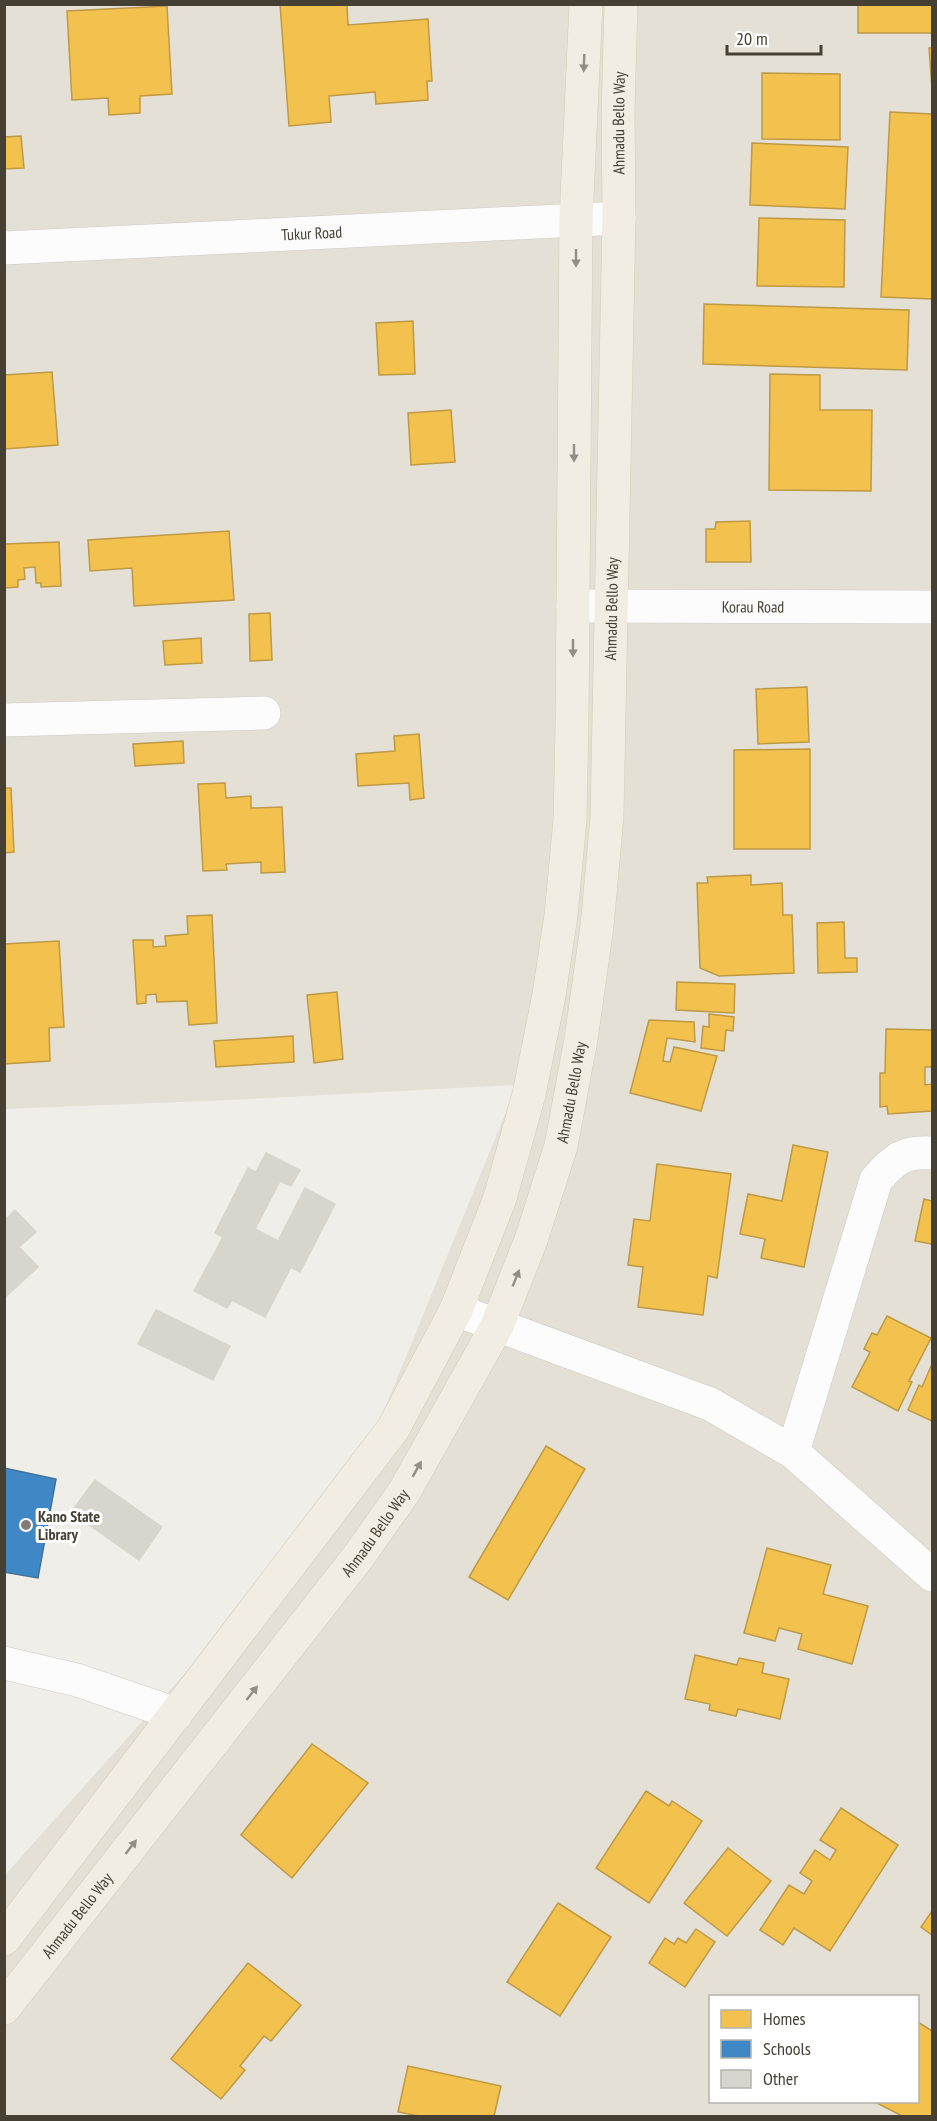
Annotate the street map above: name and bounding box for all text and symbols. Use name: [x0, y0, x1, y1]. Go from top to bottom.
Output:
scale bar: [727, 18, 822, 56]
text: 20 m: [736, 27, 768, 50]
one-way arrow: [579, 53, 588, 72]
street label: Ahmadu Bello Way: [608, 71, 629, 175]
street label: Tukur Road: [281, 222, 343, 244]
one-way arrow: [571, 248, 580, 267]
one-way arrow: [569, 443, 579, 462]
street label: Ahmadu Bello Way: [600, 557, 622, 661]
street label: Korau Road: [722, 596, 784, 617]
one-way arrow: [568, 638, 578, 657]
street label: Ahmadu Bello Way: [552, 1040, 590, 1145]
one-way arrow: [511, 1268, 521, 1286]
one-way arrow: [412, 1460, 422, 1477]
street label: Ahmadu Bello Way: [337, 1485, 413, 1580]
place label: Kano State Library: [38, 1506, 100, 1544]
marker: Kano State Library: [19, 1518, 33, 1532]
one-way arrow: [245, 1685, 258, 1701]
one-way arrow: [125, 1839, 137, 1854]
street label: Ahmadu Bello Way: [37, 1868, 117, 1962]
legend: [709, 1995, 919, 2103]
text: Homes: [763, 2007, 806, 2030]
text: Schools: [763, 2037, 811, 2060]
text: Other: [763, 2067, 798, 2090]

